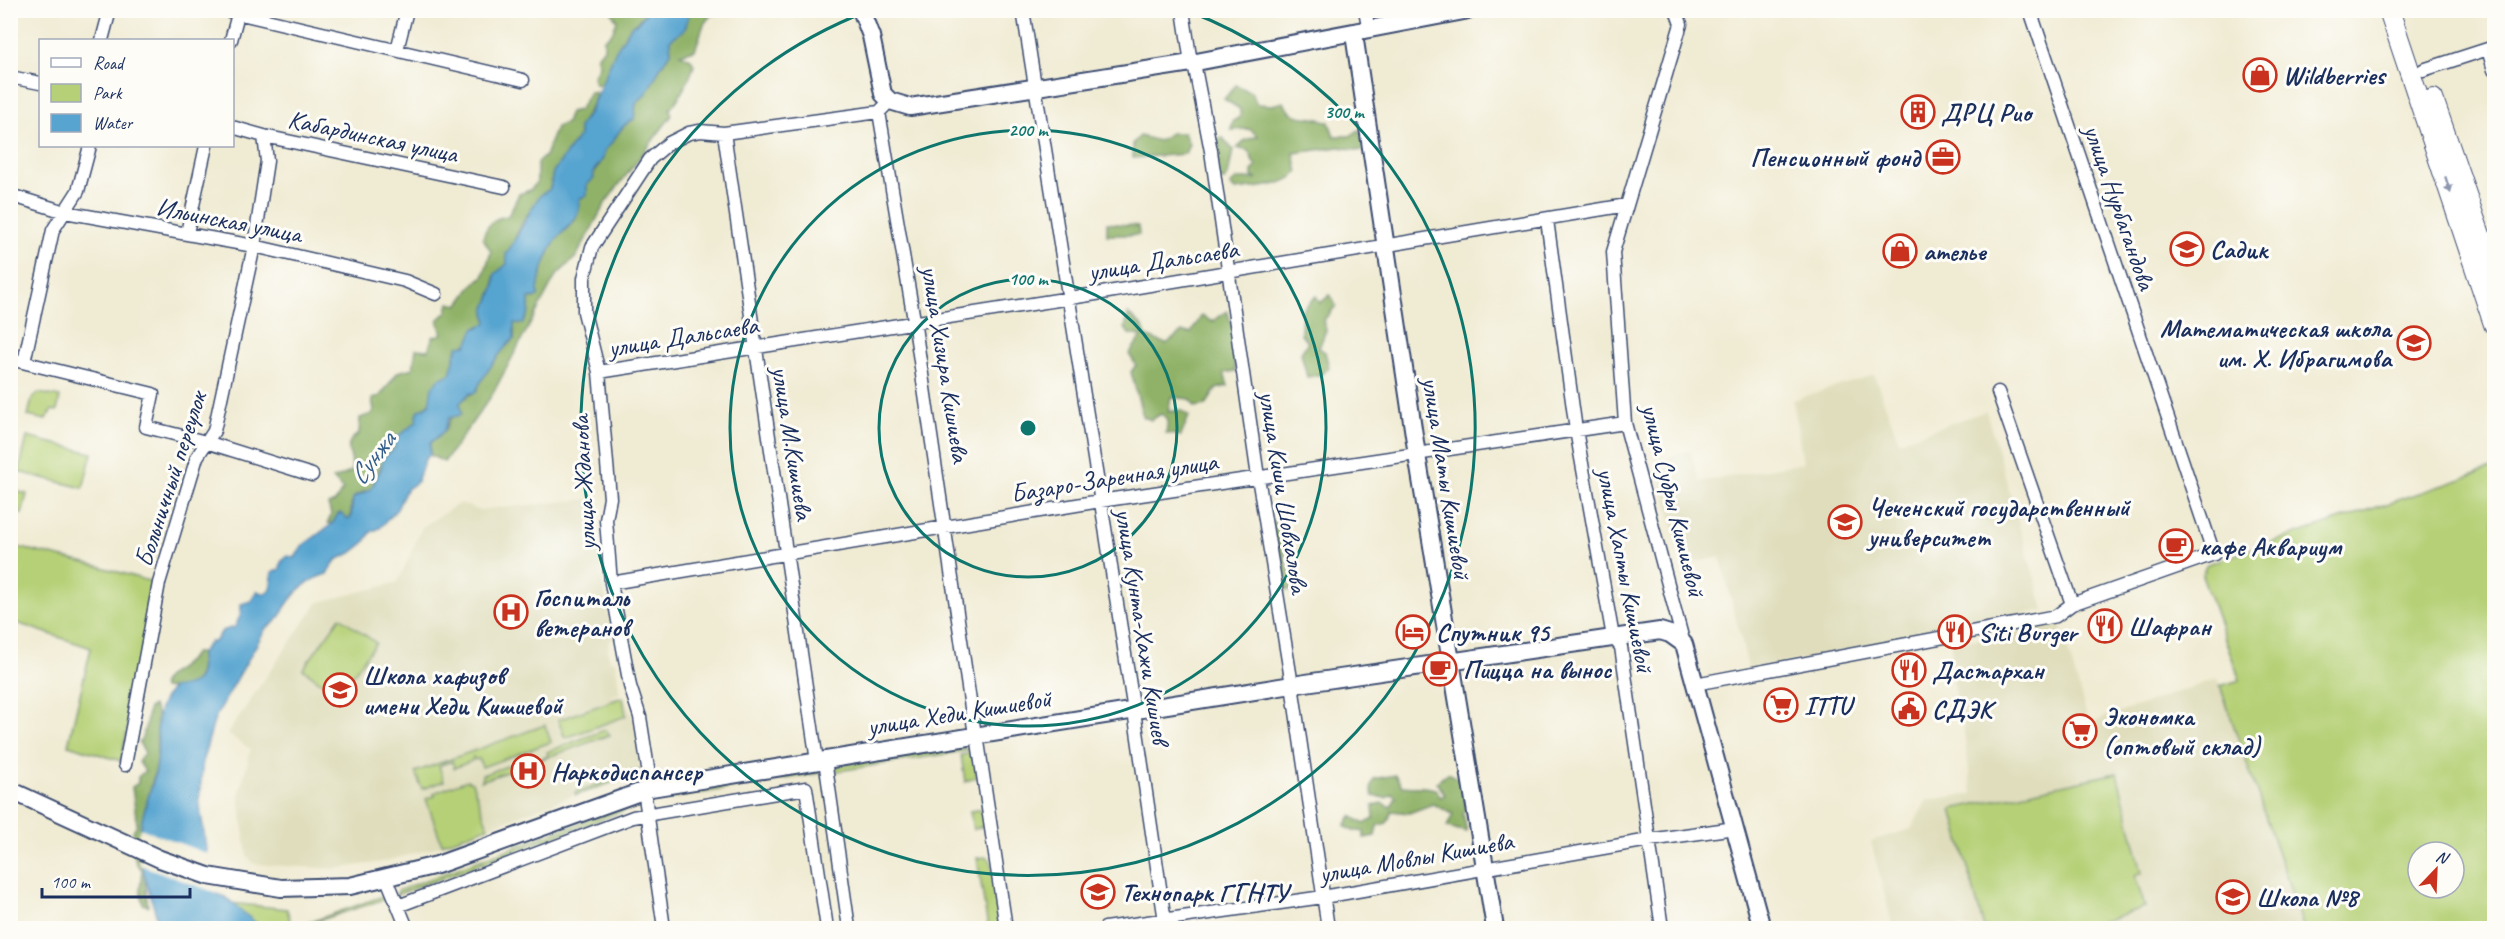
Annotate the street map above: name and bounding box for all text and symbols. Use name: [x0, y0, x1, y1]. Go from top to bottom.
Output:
legend: [39, 39, 234, 147]
text: Road: [93, 52, 126, 74]
shop icon: Wildberries: [2242, 57, 2278, 93]
place label: Wildberries: [2283, 59, 2387, 92]
text: Park: [93, 82, 123, 104]
building icon: ДРЦ Рио: [1900, 94, 1936, 130]
place label: ДРЦ Рио: [1941, 96, 2034, 129]
text: 300 m: [1325, 101, 1365, 123]
street label: Кабардинская улица: [285, 102, 462, 171]
text: Water: [93, 112, 134, 134]
street label: улица Нурбагандова: [2075, 118, 2164, 296]
text: 200 m: [1009, 119, 1049, 141]
office icon: Пенсионный фонд: [1925, 139, 1961, 175]
place label: Пенсионный фонд: [1750, 141, 1922, 174]
one-way arrow: [2444, 176, 2453, 194]
street label: Ильинская улица: [153, 190, 307, 251]
school or university icon: Садик: [2169, 231, 2205, 267]
street label: улица Дальсаева: [1084, 232, 1242, 289]
shop icon: ателье: [1882, 233, 1918, 269]
place label: Садик: [2210, 233, 2269, 266]
place label: ателье: [1923, 235, 1988, 268]
street label: улица Хизира Кишиева: [913, 261, 978, 466]
text: 100 m: [1009, 268, 1049, 290]
street label: улица Дальсаева: [604, 308, 762, 365]
place label: Математическая школа им. Х. Ибрагимова: [2160, 312, 2394, 375]
school or university icon: Математическая школа им. Х. Ибрагимова: [2396, 325, 2432, 361]
street label: улица М.Кишиева: [764, 362, 821, 524]
street label: улица Маты Кишиевой: [1414, 373, 1479, 584]
street label: Больничный переулок: [127, 385, 215, 571]
street label: улица Киши Шовхалова: [1251, 387, 1316, 598]
street label: улица Субры Кишиевой: [1633, 398, 1714, 602]
street label: улица Жданова: [563, 412, 604, 554]
centre of rings: [1018, 418, 1038, 438]
water label: Сунжа: [341, 423, 404, 491]
street label: Базаро-Заречная улица: [1008, 445, 1221, 511]
street label: улица Хапты Кишиевой: [1589, 463, 1662, 677]
place label: Чеченский государственный университет: [1866, 491, 2131, 554]
street label: улица Кунта-Хажи Кишиев: [1107, 504, 1178, 751]
school or university icon: Чеченский государственный университет: [1827, 504, 1863, 540]
cafe icon: кафе Аквариум: [2158, 528, 2194, 564]
place label: кафе Аквариум: [2199, 530, 2342, 563]
place label: Госпиталь ветеранов: [534, 581, 634, 644]
hospital icon: Госпиталь ветеранов: [493, 594, 529, 630]
restaurant icon: Шафран: [2087, 608, 2123, 644]
place label: Шафран: [2128, 610, 2213, 643]
hotel icon: Спутник 95: [1395, 614, 1431, 650]
restaurant icon: Siti Burger: [1937, 614, 1973, 650]
place label: Спутник 95: [1436, 616, 1552, 649]
place label: Siti Burger: [1978, 616, 2079, 649]
cafe icon: Пицца на вынос: [1422, 651, 1458, 687]
restaurant icon: Дастархан: [1891, 652, 1927, 688]
place label: Пицца на вынос: [1463, 653, 1612, 686]
place label: Дастархан: [1932, 654, 2045, 687]
place label: Школа хафизов имени Хеди Кишиевой: [363, 659, 564, 722]
school or university icon: Школа хафизов имени Хеди Кишиевой: [322, 672, 358, 708]
street label: улица Хеди Кишиевой: [863, 681, 1056, 744]
supermarket icon: ITTU: [1763, 687, 1799, 723]
place label: ITTU: [1804, 689, 1855, 722]
public building icon: СДЭК: [1891, 691, 1927, 727]
place label: СДЭК: [1932, 693, 1997, 726]
place label: Экономка (оптовый склад): [2103, 700, 2262, 763]
supermarket icon: Экономка (оптовый склад): [2062, 713, 2098, 749]
hospital icon: Наркодиспансер: [510, 753, 546, 789]
place label: Наркодиспансер: [551, 755, 704, 788]
street label: улица Мовлы Кишиева: [1315, 824, 1517, 891]
north arrow: [2406, 840, 2466, 900]
text: N: [2433, 846, 2453, 869]
scale bar: [42, 861, 190, 899]
text: 100 m: [51, 871, 92, 893]
school or university icon: Технопарк ГГНТУ: [1080, 874, 1116, 910]
place label: Технопарк ГГНТУ: [1121, 876, 1293, 909]
school or university icon: Школа №8: [2215, 879, 2251, 915]
place label: Школа №8: [2256, 881, 2361, 914]

